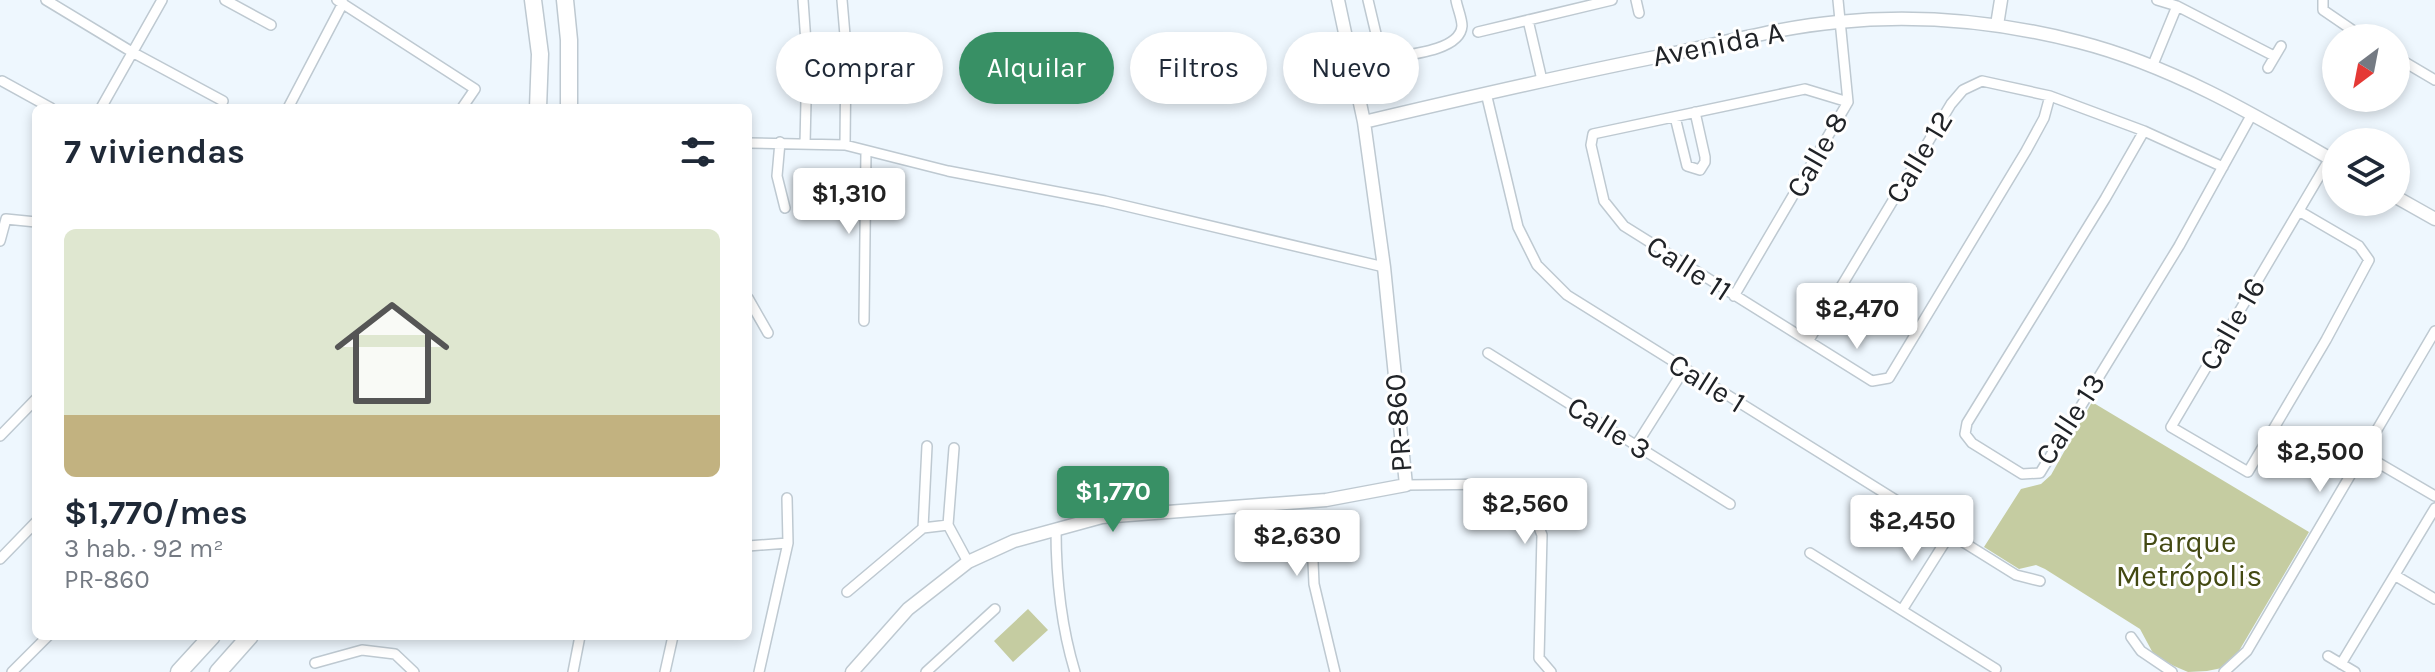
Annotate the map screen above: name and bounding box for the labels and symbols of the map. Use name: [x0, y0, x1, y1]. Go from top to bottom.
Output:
street label: Avenida A: [1649, 14, 1787, 74]
north arrow: [2322, 24, 2410, 112]
street label: Calle 12: [1877, 104, 1961, 210]
street label: Calle 8: [1778, 106, 1856, 204]
pin: $1,310: [784, 168, 914, 236]
street label: Calle 11: [1640, 227, 1738, 309]
street label: Calle 16: [2191, 271, 2273, 377]
pin: $2,470: [1792, 283, 1922, 351]
street label: Calle 1: [1662, 345, 1752, 421]
street label: Calle 13: [2027, 366, 2113, 472]
street label: PR-860: [1377, 372, 1419, 474]
street label: Calle 3: [1560, 388, 1658, 468]
pin: $2,500: [2255, 426, 2385, 494]
pin: $1,770: [1048, 466, 1178, 534]
pin: $2,560: [1460, 478, 1590, 546]
pin: $2,450: [1847, 495, 1977, 563]
pin: $2,630: [1232, 510, 1362, 578]
park label: Parque Metrópolis: [2116, 524, 2262, 594]

